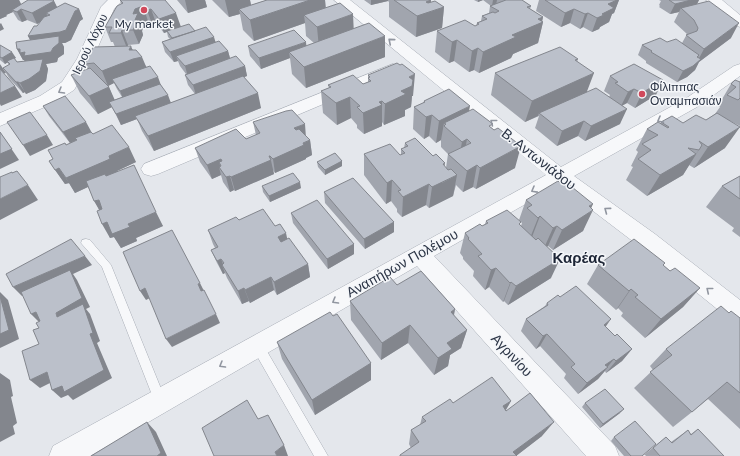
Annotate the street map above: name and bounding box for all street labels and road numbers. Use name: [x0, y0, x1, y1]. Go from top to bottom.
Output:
street label: Ιερού Λόχου: [68, 11, 112, 77]
street label: Β. Αντωνιάδου: [498, 124, 580, 194]
street label: Αναπήρων Πολέμου: [343, 225, 461, 301]
street label: Αγρινίου: [487, 330, 537, 380]

